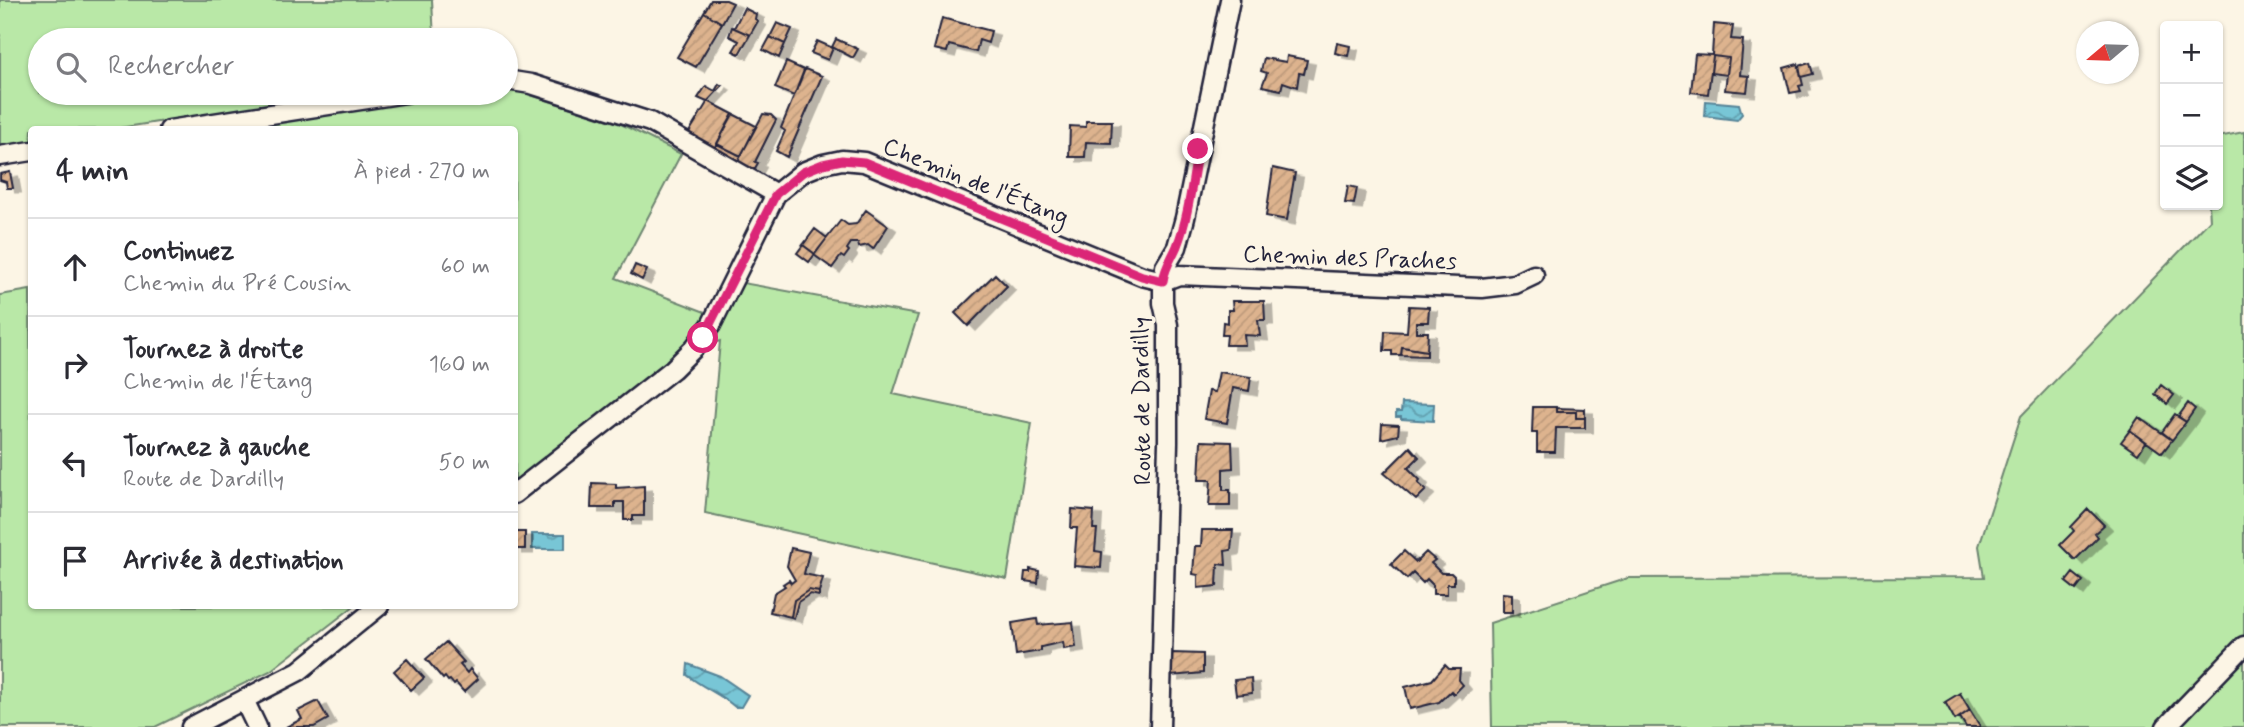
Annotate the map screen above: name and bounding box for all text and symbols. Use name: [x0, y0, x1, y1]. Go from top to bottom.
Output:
north arrow: [2076, 21, 2139, 84]
map controls: [2160, 21, 2223, 210]
button: +: [2160, 21, 2223, 84]
search box: [28, 28, 518, 105]
icon: search: [52, 48, 90, 86]
text: Rechercher: [108, 50, 234, 84]
button: −: [2160, 84, 2223, 147]
street label: Chemin de l'Étang: [877, 129, 1074, 236]
route end: [1182, 133, 1213, 164]
button: layers: [2160, 147, 2223, 210]
text: 4 min: [56, 152, 129, 191]
text: À pied · 270 m: [353, 157, 490, 187]
text: Continuez: [123, 235, 234, 269]
street label: Chemin des Praches: [1243, 239, 1458, 278]
icon: ahead: [56, 248, 94, 286]
text: 60 m: [441, 252, 490, 282]
text: Chemin du Pré Cousin: [123, 269, 351, 299]
street label: Route de Dardilly: [1126, 317, 1159, 485]
route start: [687, 322, 718, 353]
text: Tournez à droite: [123, 333, 304, 367]
icon: right: [56, 346, 94, 384]
text: 160 m: [429, 350, 490, 380]
text: Chemin de l'Étang: [123, 367, 312, 397]
text: Tournez à gauche: [123, 431, 310, 465]
icon: left: [56, 444, 94, 482]
text: 50 m: [439, 448, 490, 478]
text: Route de Dardilly: [123, 465, 284, 495]
icon: arrive: [56, 542, 94, 580]
text: Arrivée à destination: [123, 544, 344, 578]

